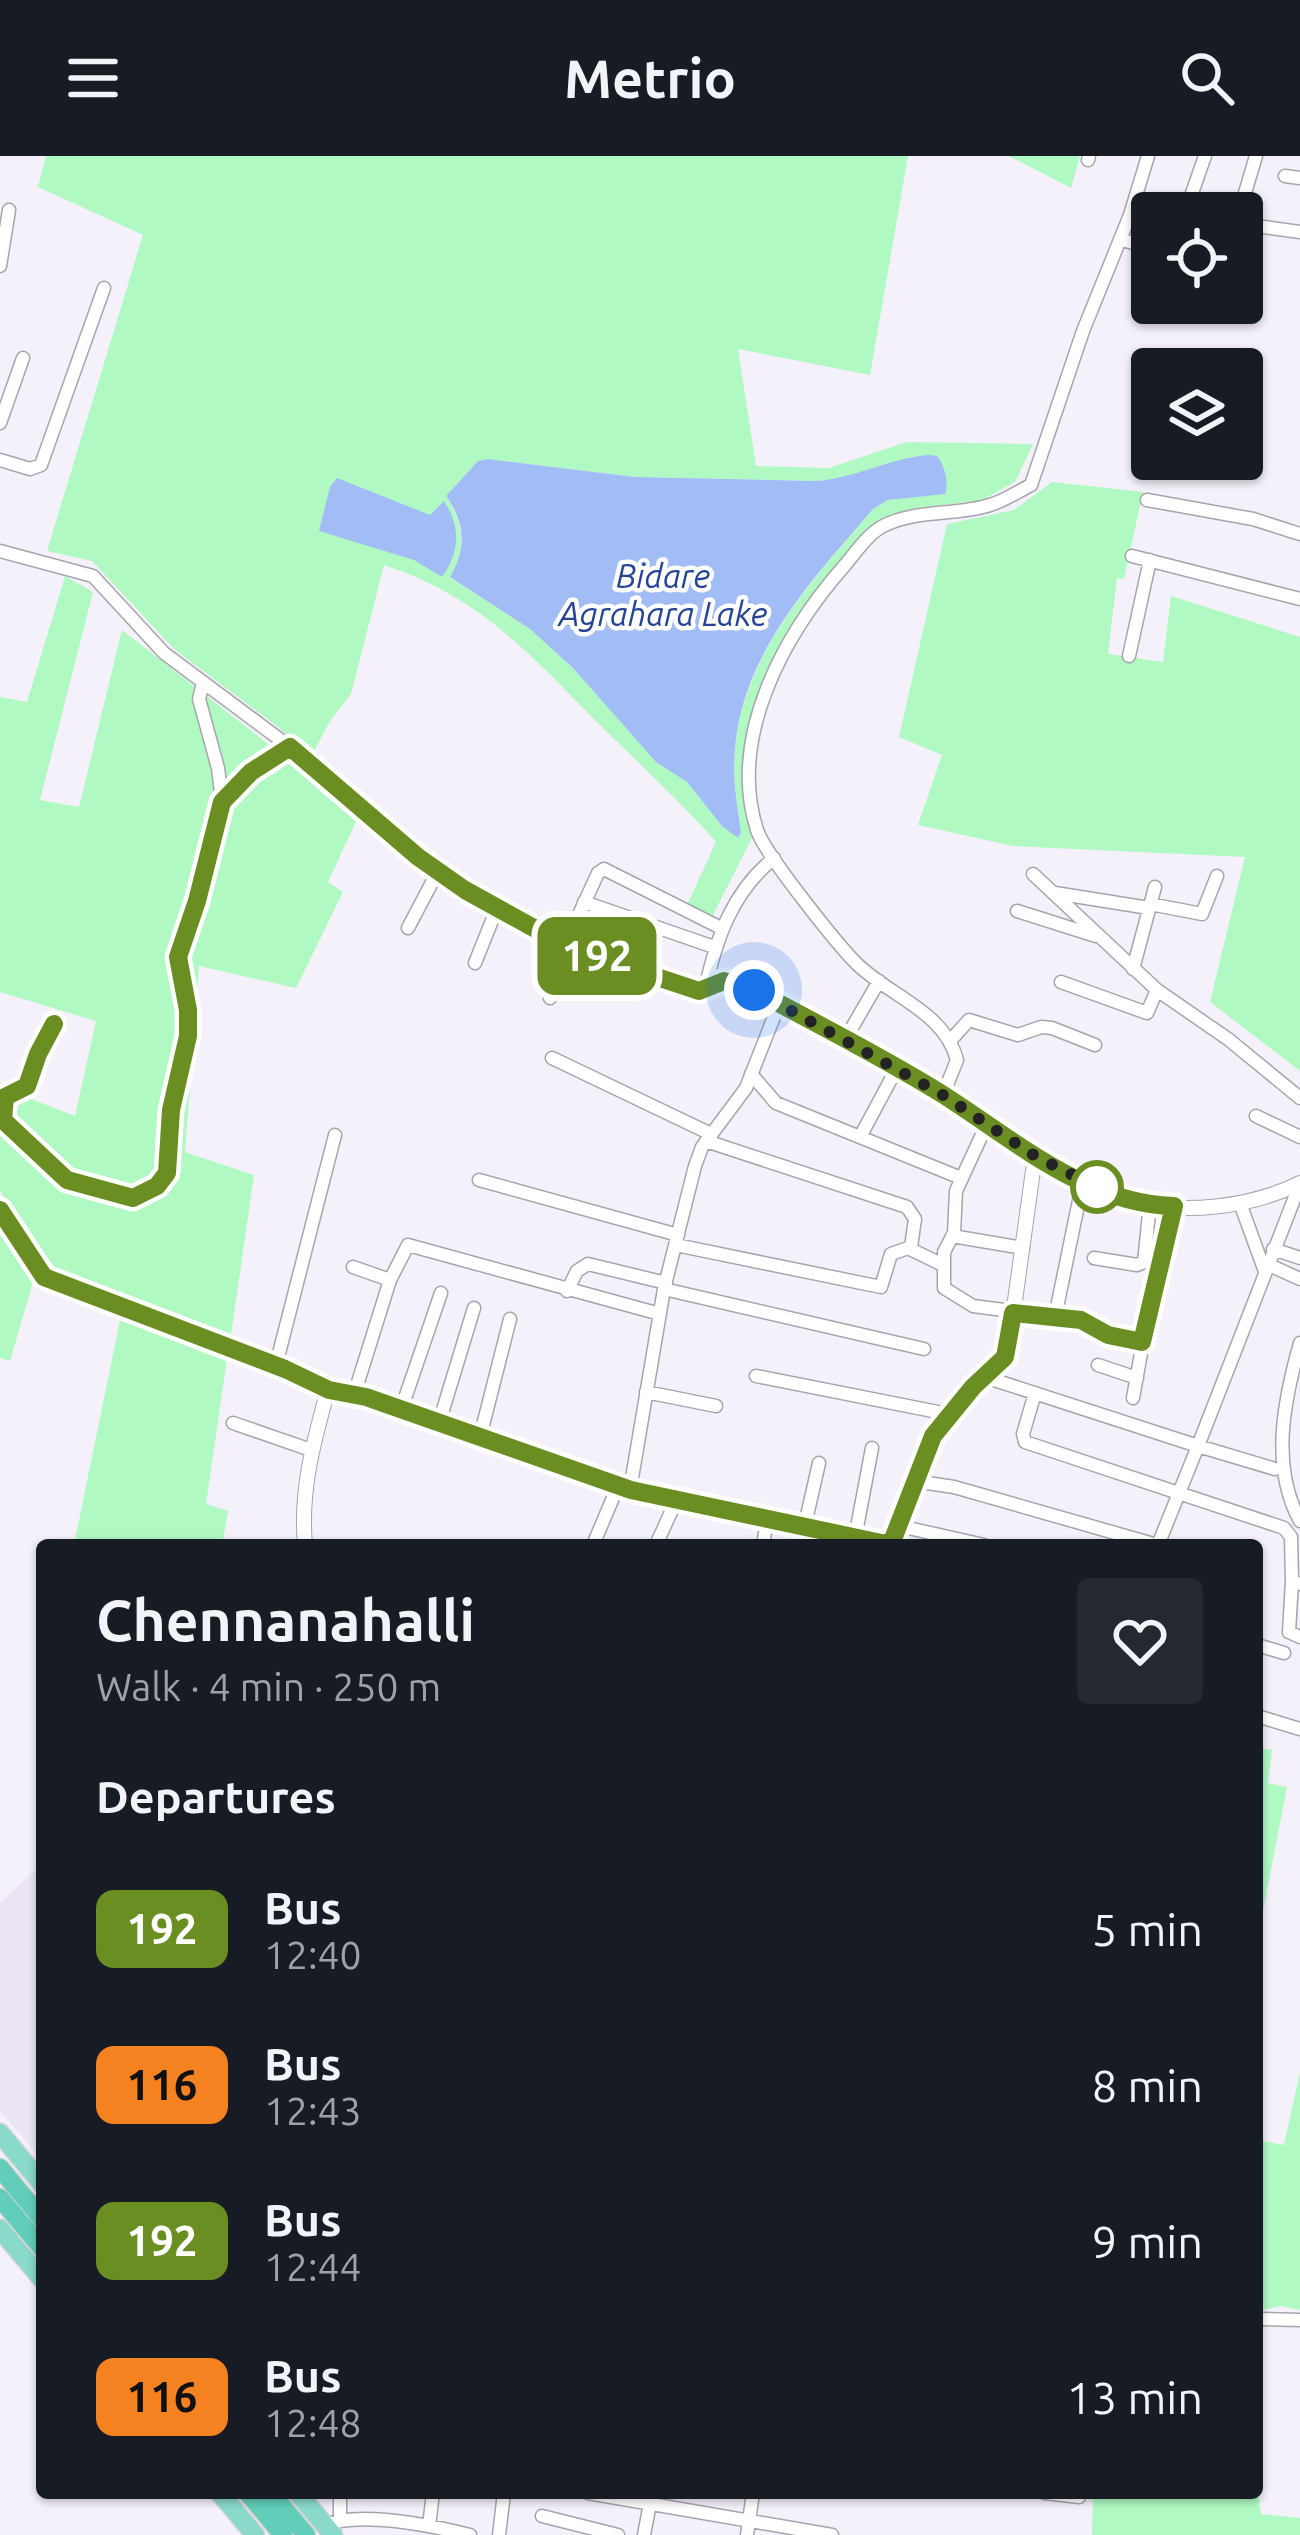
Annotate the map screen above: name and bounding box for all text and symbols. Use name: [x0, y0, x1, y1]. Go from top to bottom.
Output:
icon: menu: [60, 45, 126, 111]
icon: search: [1174, 45, 1240, 111]
text: Metrio: [564, 48, 736, 108]
map controls: [1131, 192, 1263, 480]
button: locate: [1131, 192, 1263, 324]
button: layers: [1131, 348, 1263, 480]
water label: Bidare Agrahara Lake: [557, 557, 768, 632]
line badge: 192: [528, 917, 666, 995]
text: 192: [561, 932, 633, 979]
your location: [724, 960, 784, 1020]
unlabelled marker: [1072, 1162, 1122, 1212]
button: heart: [1077, 1578, 1203, 1704]
text: Chennanahalli: [96, 1588, 475, 1652]
text: Walk · 4 min · 250 m: [96, 1665, 441, 1708]
text: Departures: [96, 1771, 336, 1822]
text: Bus: [264, 1882, 341, 1933]
text: 5 min: [1092, 1904, 1203, 1955]
text: 192: [126, 1905, 198, 1952]
text: 12:40: [264, 1933, 362, 1976]
text: Bus: [264, 2038, 341, 2089]
text: 8 min: [1092, 2060, 1203, 2111]
text: 116: [126, 2061, 198, 2108]
text: 12:43: [264, 2089, 362, 2132]
text: Bus: [264, 2194, 341, 2245]
text: 9 min: [1092, 2216, 1203, 2267]
text: 192: [126, 2217, 198, 2264]
text: 12:44: [264, 2245, 362, 2288]
text: Bus: [264, 2350, 341, 2401]
text: 13 min: [1066, 2372, 1203, 2423]
text: 116: [126, 2373, 198, 2420]
text: 12:48: [264, 2401, 362, 2444]

